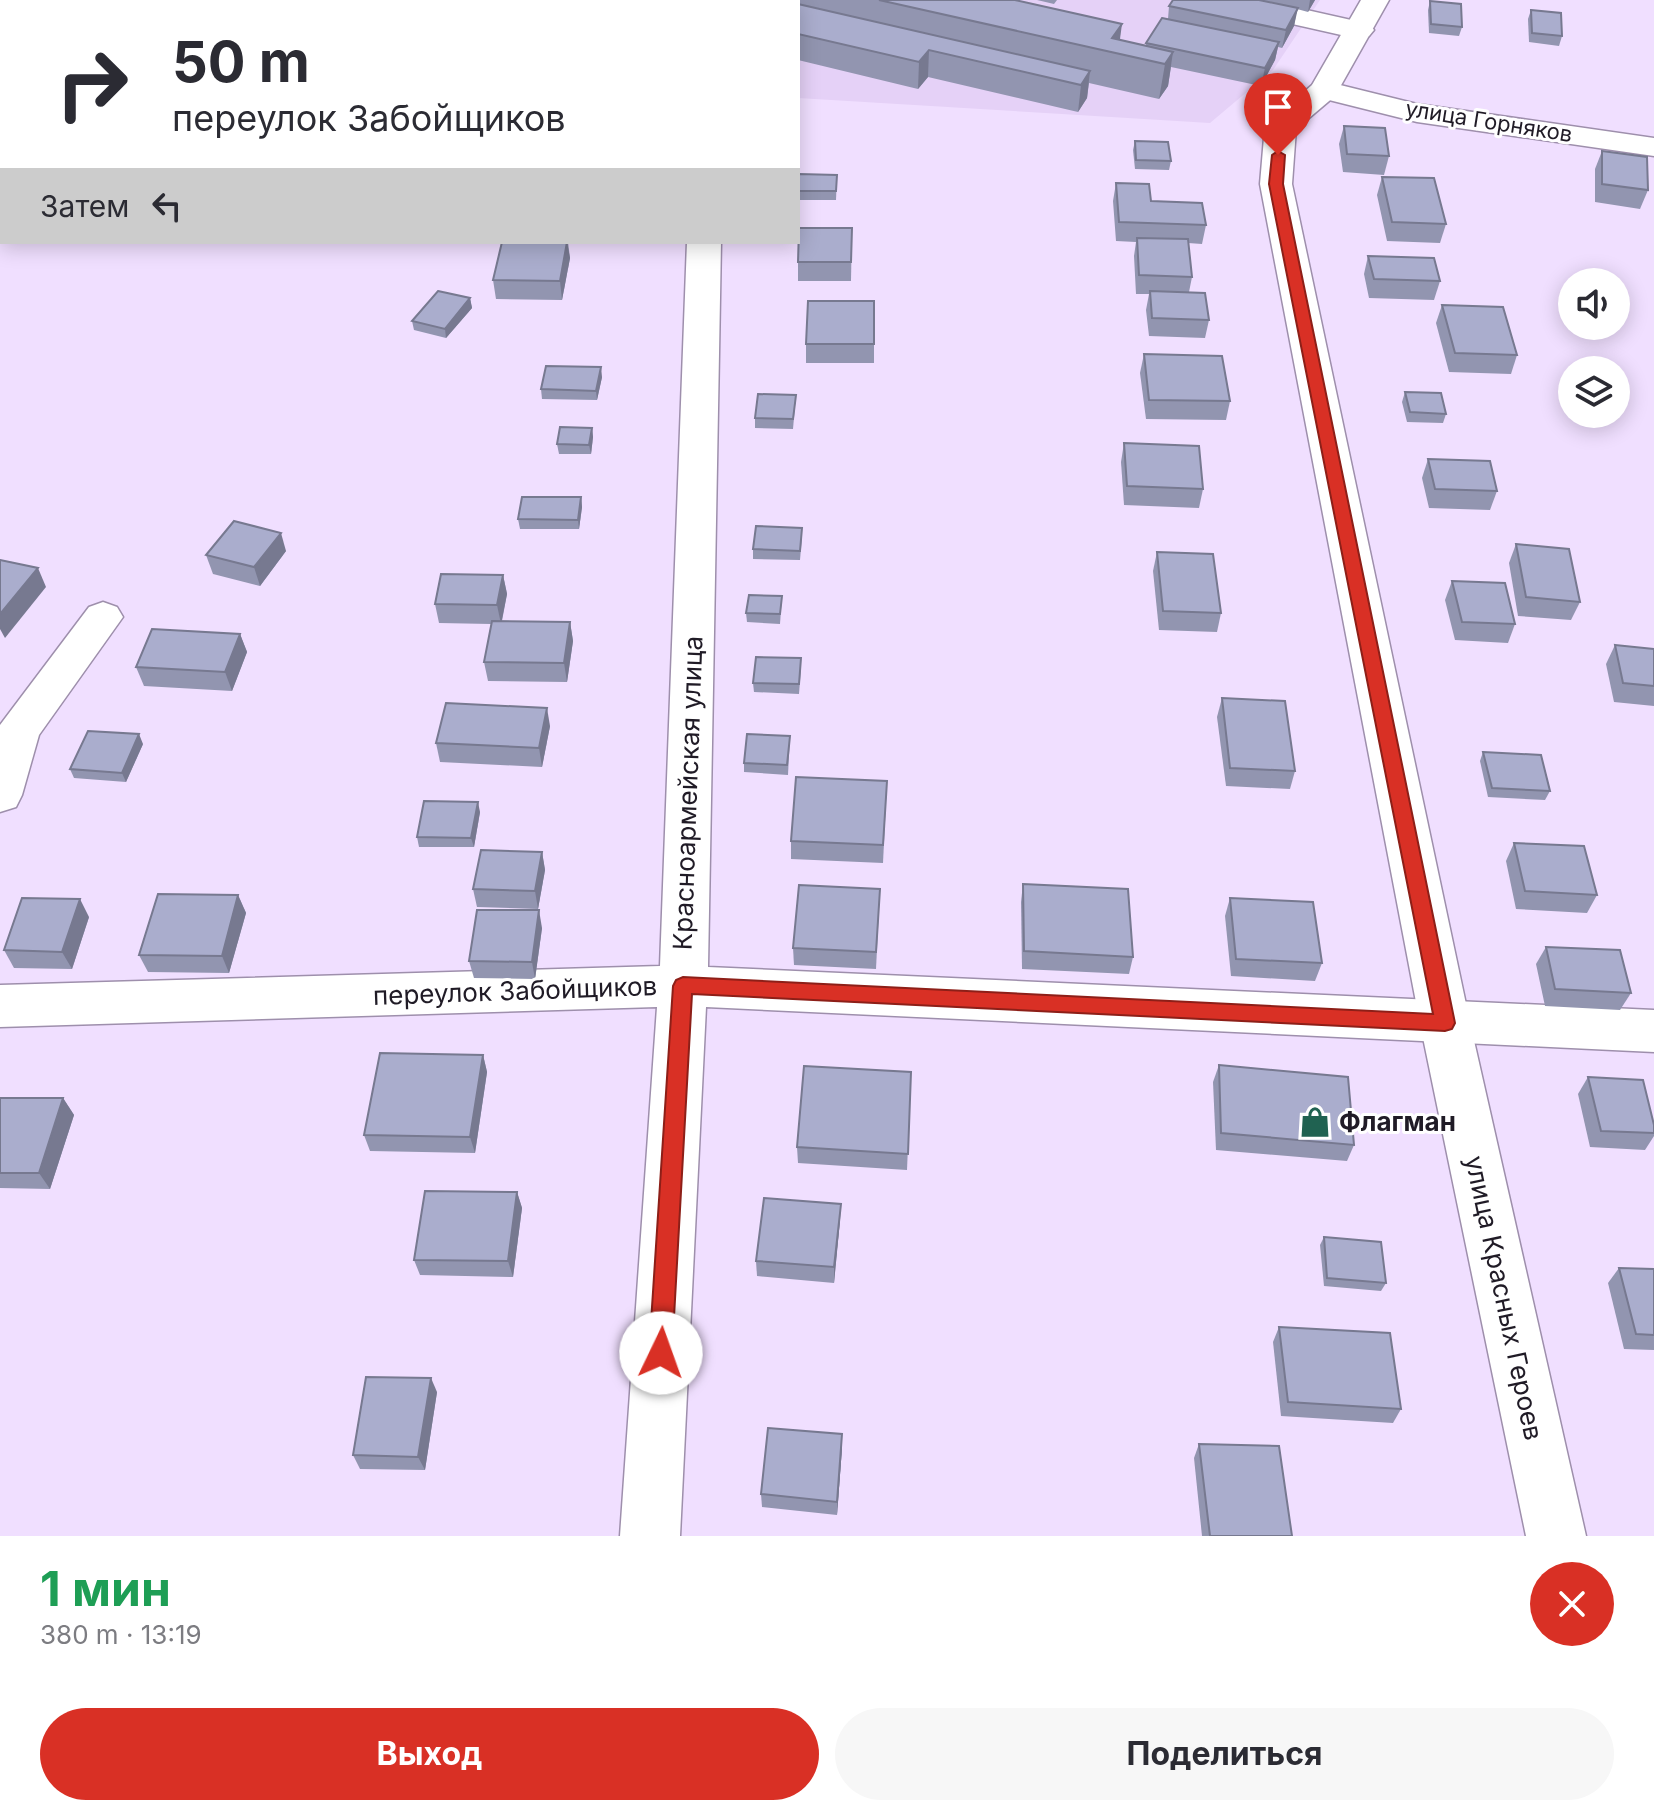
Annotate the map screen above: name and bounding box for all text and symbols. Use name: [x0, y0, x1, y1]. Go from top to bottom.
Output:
text: 50 m: [172, 28, 310, 96]
icon: right: [40, 32, 144, 136]
pin: [1244, 73, 1312, 155]
icon: arrive: [1256, 85, 1300, 129]
street label: улица Горняков: [1404, 95, 1574, 147]
text: переулок Забойщиков: [172, 96, 566, 140]
icon: left: [145, 184, 189, 228]
text: Затем: [40, 188, 129, 224]
map controls: [1558, 268, 1630, 428]
button: sound: [1558, 268, 1630, 340]
button: layers: [1558, 356, 1630, 428]
street label: Красноармейская улица: [667, 635, 708, 951]
street label: переулок Забойщиков: [372, 970, 658, 1011]
shop icon: Флагман: [1298, 1105, 1332, 1139]
place label: Флагман: [1339, 1106, 1456, 1137]
street label: улица Красных Героев: [1459, 1153, 1550, 1443]
position arrow: [619, 1311, 703, 1395]
text: 1 мин: [40, 1559, 171, 1618]
button: close: [1530, 1562, 1614, 1646]
text: 380 m · 13:19: [40, 1619, 202, 1650]
button: Выход: [40, 1708, 819, 1800]
button: Поделиться: [835, 1708, 1614, 1800]

